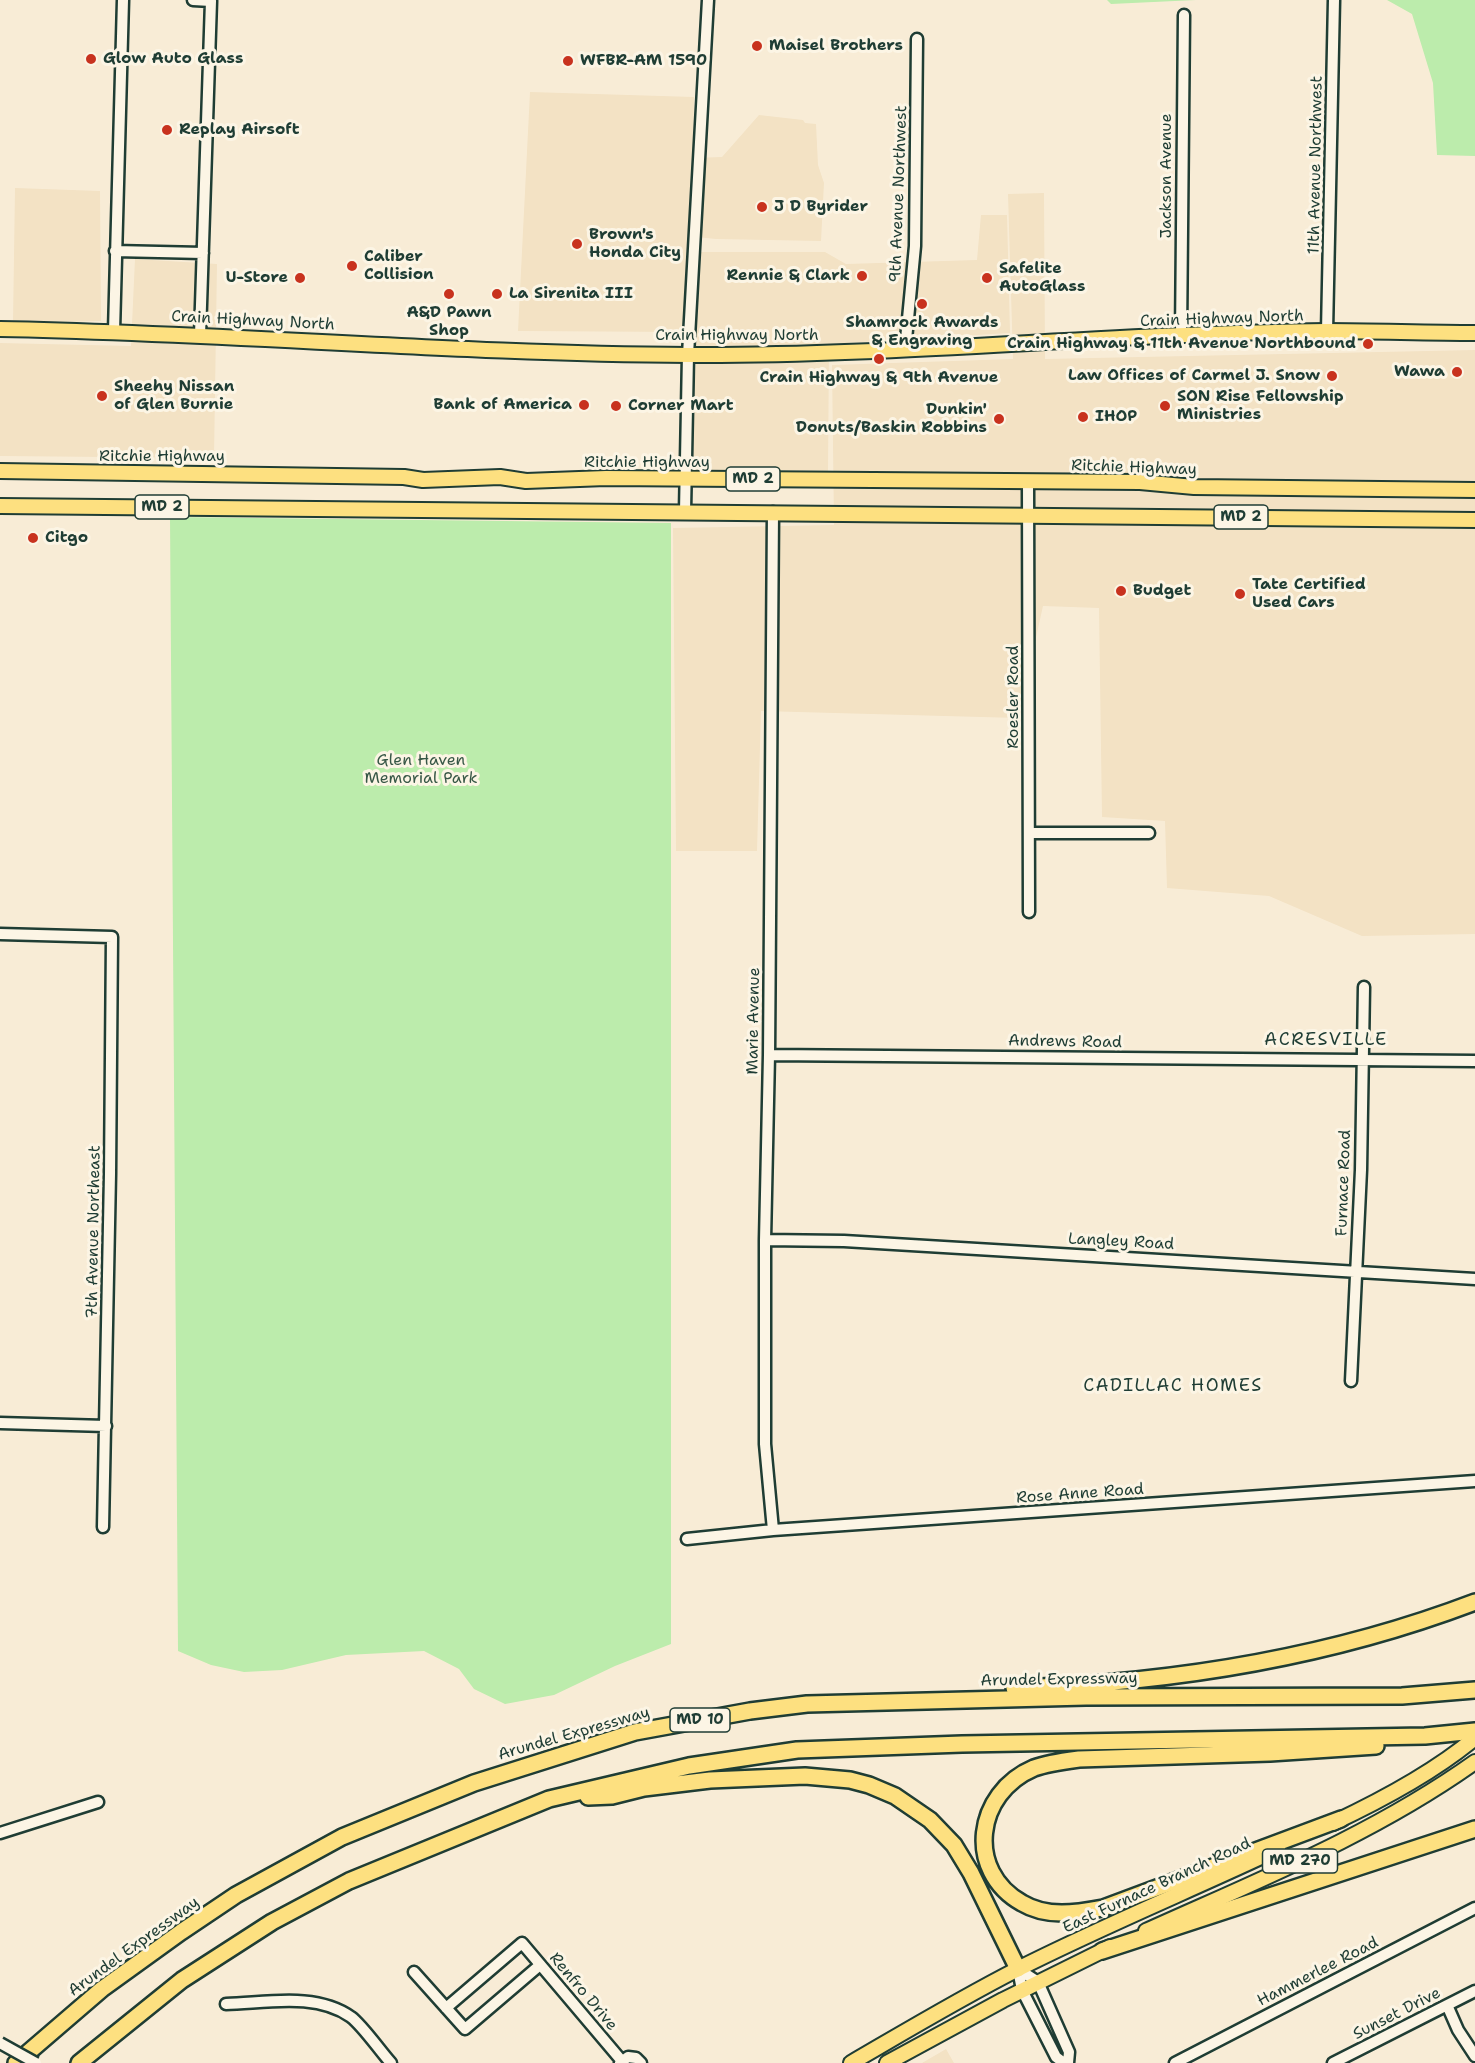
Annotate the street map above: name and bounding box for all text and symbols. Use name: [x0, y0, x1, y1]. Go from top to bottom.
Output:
place label: Maisel Brothers: [769, 36, 903, 56]
marker: Maisel Brothers: [750, 39, 764, 53]
place label: Glow Auto Glass: [103, 49, 244, 69]
place label: WFBR-AM 1590: [580, 51, 707, 71]
marker: Glow Auto Glass: [84, 52, 98, 66]
marker: WFBR-AM 1590: [561, 54, 575, 68]
street label: 11th Avenue Northwest: [1305, 76, 1327, 254]
street label: 9th Avenue Northwest: [886, 105, 912, 283]
street label: Jackson Avenue: [1157, 113, 1177, 239]
place label: Replay Airsoft: [179, 120, 300, 140]
marker: Replay Airsoft: [160, 123, 174, 137]
place label: J D Byrider: [774, 197, 868, 217]
marker: J D Byrider: [755, 200, 769, 214]
place label: Brown's Honda City: [589, 225, 681, 263]
marker: Brown's Honda City: [570, 237, 584, 251]
place label: Caliber Collision: [364, 247, 434, 285]
marker: Caliber Collision: [345, 259, 359, 273]
place label: Safelite AutoGlass: [999, 259, 1085, 297]
place label: Rennie & Clark: [727, 266, 850, 286]
place label: U-Store: [226, 268, 288, 288]
marker: Rennie & Clark: [855, 269, 869, 283]
marker: U-Store: [293, 271, 307, 285]
marker: Safelite AutoGlass: [980, 271, 994, 285]
place label: La Sirenita III: [509, 284, 633, 304]
marker: A&D Pawn Shop: [442, 287, 456, 301]
marker: La Sirenita III: [490, 287, 504, 301]
marker: Shamrock Awards & Engraving: [915, 297, 929, 311]
place label: A&D Pawn Shop: [406, 303, 492, 341]
street label: Crain Highway North: [171, 307, 335, 335]
street label: Crain Highway North: [1140, 307, 1304, 331]
place label: Shamrock Awards & Engraving: [846, 313, 998, 351]
street label: Crain Highway North: [655, 326, 819, 346]
place label: Crain Highway & 11th Avenue Northbound: [1007, 334, 1356, 354]
marker: Crain Highway & 11th Avenue Northbound: [1361, 337, 1375, 351]
marker: Crain Highway & 9th Avenue: [872, 352, 886, 366]
place label: Wawa: [1394, 362, 1445, 382]
marker: Wawa: [1450, 365, 1464, 379]
place label: Law Offices of Carmel J. Snow: [1068, 366, 1320, 386]
place label: Crain Highway & 9th Avenue: [760, 368, 998, 388]
marker: Law Offices of Carmel J. Snow: [1325, 369, 1339, 383]
place label: Sheehy Nissan of Glen Burnie: [114, 377, 234, 415]
place label: SON Rise Fellowship Ministries: [1177, 387, 1344, 425]
marker: Sheehy Nissan of Glen Burnie: [95, 389, 109, 403]
place label: Bank of America: [434, 395, 572, 415]
place label: Corner Mart: [628, 396, 734, 416]
marker: Bank of America: [577, 398, 591, 412]
marker: Corner Mart: [609, 399, 623, 413]
marker: SON Rise Fellowship Ministries: [1158, 399, 1172, 413]
place label: Dunkin' Donuts/Baskin Robbins: [796, 400, 987, 438]
place label: IHOP: [1095, 407, 1137, 427]
marker: IHOP: [1076, 410, 1090, 424]
marker: Dunkin' Donuts/Baskin Robbins: [992, 412, 1006, 426]
street label: Ritchie Highway: [99, 447, 225, 467]
street label: Ritchie Highway: [584, 453, 710, 473]
street label: Ritchie Highway: [1071, 456, 1197, 480]
road number: MD 2: [726, 467, 780, 491]
road number: MD 2: [135, 495, 189, 519]
road number: MD 2: [1214, 505, 1268, 529]
place label: Citgo: [45, 528, 88, 548]
marker: Citgo: [26, 531, 40, 545]
place label: Tate Certified Used Cars: [1252, 575, 1366, 613]
place label: Budget: [1133, 581, 1191, 601]
marker: Budget: [1114, 584, 1128, 598]
marker: Tate Certified Used Cars: [1233, 587, 1247, 601]
street label: Roesler Road: [1004, 645, 1024, 749]
park label: Glen Haven Memorial Park: [364, 751, 478, 789]
street label: Marie Avenue: [743, 967, 765, 1075]
district label: ACRESVILLE: [1264, 1029, 1388, 1051]
street label: Andrews Road: [1008, 1031, 1122, 1053]
street label: Furnace Road: [1333, 1129, 1355, 1237]
street label: 7th Avenue Northeast: [83, 1145, 105, 1319]
street label: Langley Road: [1067, 1230, 1175, 1254]
district label: CADILLAC HOMES: [1083, 1375, 1263, 1397]
street label: Rose Anne Road: [1015, 1480, 1145, 1508]
street label: Arundel Expressway: [980, 1669, 1138, 1691]
street label: Arundel Expressway: [496, 1703, 652, 1765]
road number: MD 10: [670, 1708, 730, 1732]
street label: East Furnace Branch Road: [1060, 1834, 1254, 1938]
road number: MD 270: [1262, 1849, 1338, 1873]
street label: Arundel Expressway: [65, 1893, 203, 2001]
street label: Hammerlee Road: [1254, 1933, 1382, 2011]
street label: Renfro Drive: [545, 1949, 621, 2035]
street label: Sunset Drive: [1350, 1984, 1444, 2044]

